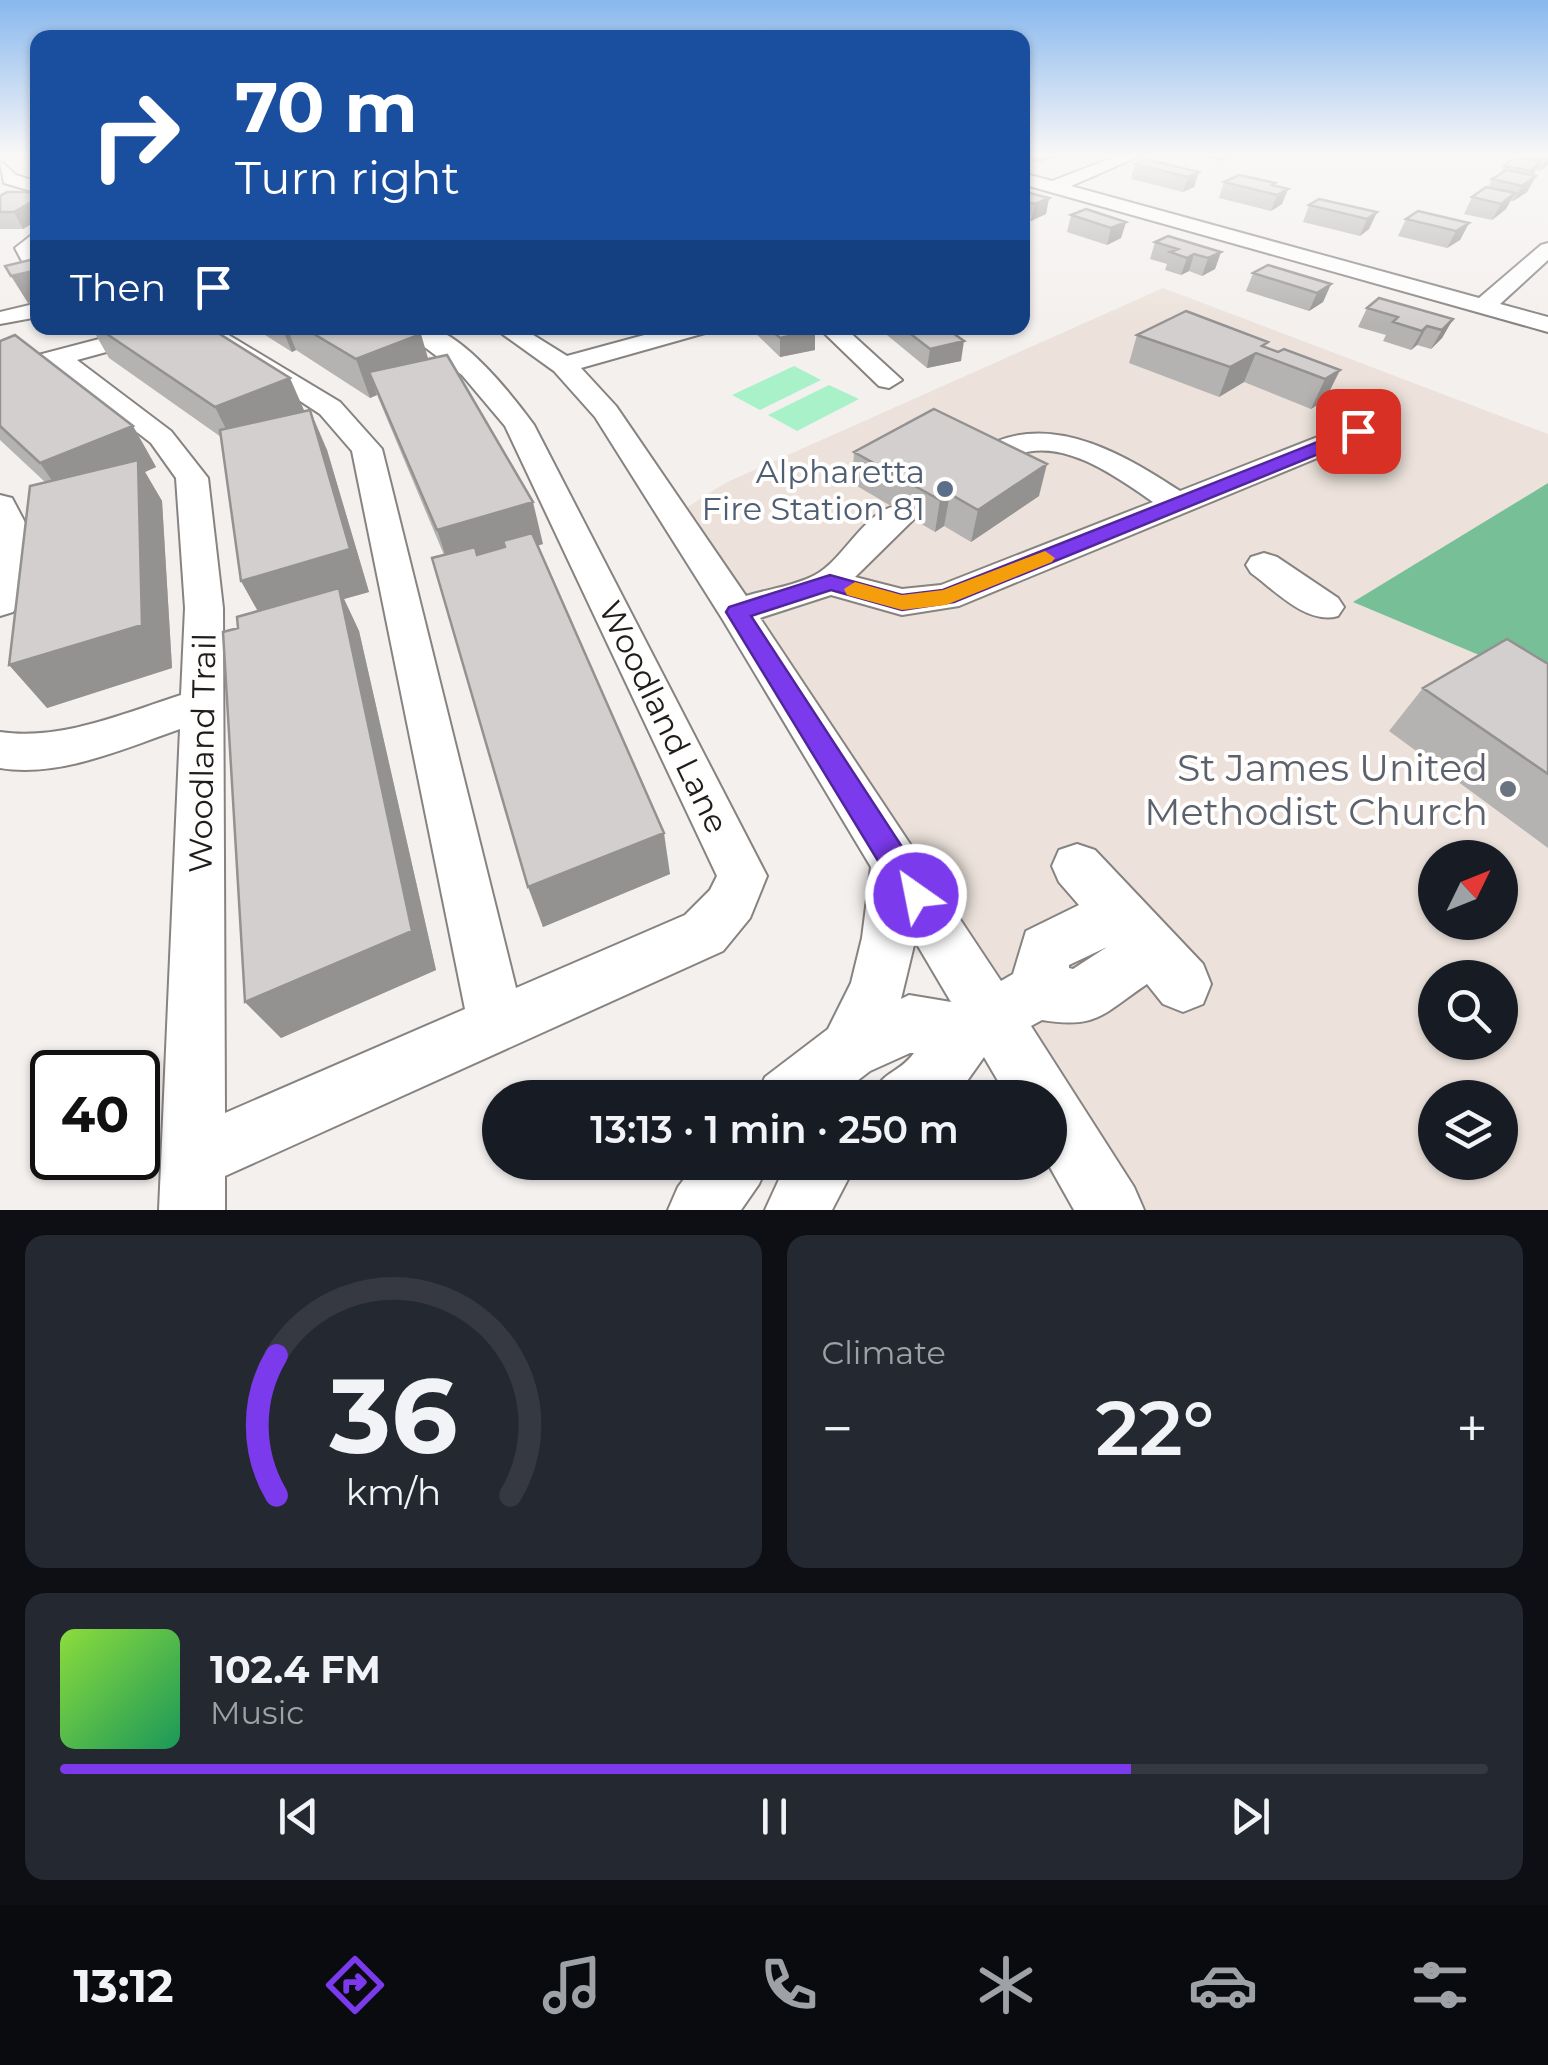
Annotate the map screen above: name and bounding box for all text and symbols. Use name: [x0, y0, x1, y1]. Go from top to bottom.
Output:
text: 70 m: [235, 64, 418, 150]
icon: right: [70, 70, 200, 200]
text: Turn right: [235, 150, 460, 205]
icon: arrive: [186, 260, 241, 315]
text: Then: [70, 264, 166, 311]
pin: [1316, 389, 1401, 474]
icon: arrive: [1331, 404, 1386, 459]
place label: Alpharetta Fire Station 81: [701, 452, 925, 528]
marker: Alpharetta Fire Station 81: [934, 478, 956, 500]
street label: Woodland Lane: [591, 595, 737, 839]
street label: Woodland Trail: [180, 632, 224, 874]
place label: St James United Methodist Church: [1144, 744, 1488, 835]
marker: St James United Methodist Church: [1497, 778, 1519, 800]
north arrow: [1418, 840, 1518, 940]
map controls: [1418, 840, 1518, 1180]
position arrow: [864, 843, 968, 947]
button: search: [1418, 960, 1518, 1060]
speed limit sign: 40: [30, 1050, 160, 1180]
button: layers: [1418, 1080, 1518, 1180]
text: 13:13 · 1 min · 250 m: [590, 1106, 959, 1153]
text: Climate: [822, 1333, 946, 1372]
text: 36: [328, 1352, 457, 1479]
text: 22°: [1095, 1382, 1214, 1474]
text: −: [822, 1395, 853, 1462]
text: +: [1456, 1395, 1488, 1462]
text: km/h: [346, 1470, 441, 1514]
text: 102.4 FM: [210, 1646, 381, 1693]
text: Music: [210, 1693, 304, 1732]
icon: previous: [271, 1789, 326, 1844]
icon: pause: [747, 1789, 802, 1844]
icon: next: [1223, 1789, 1278, 1844]
icon: directions: [320, 1950, 390, 2020]
icon: music: [537, 1950, 607, 2020]
icon: phone: [754, 1950, 824, 2020]
icon: climate: [971, 1950, 1041, 2020]
icon: car: [1188, 1950, 1258, 2020]
icon: filters: [1405, 1950, 1475, 2020]
text: 13:12: [73, 1958, 174, 2013]

